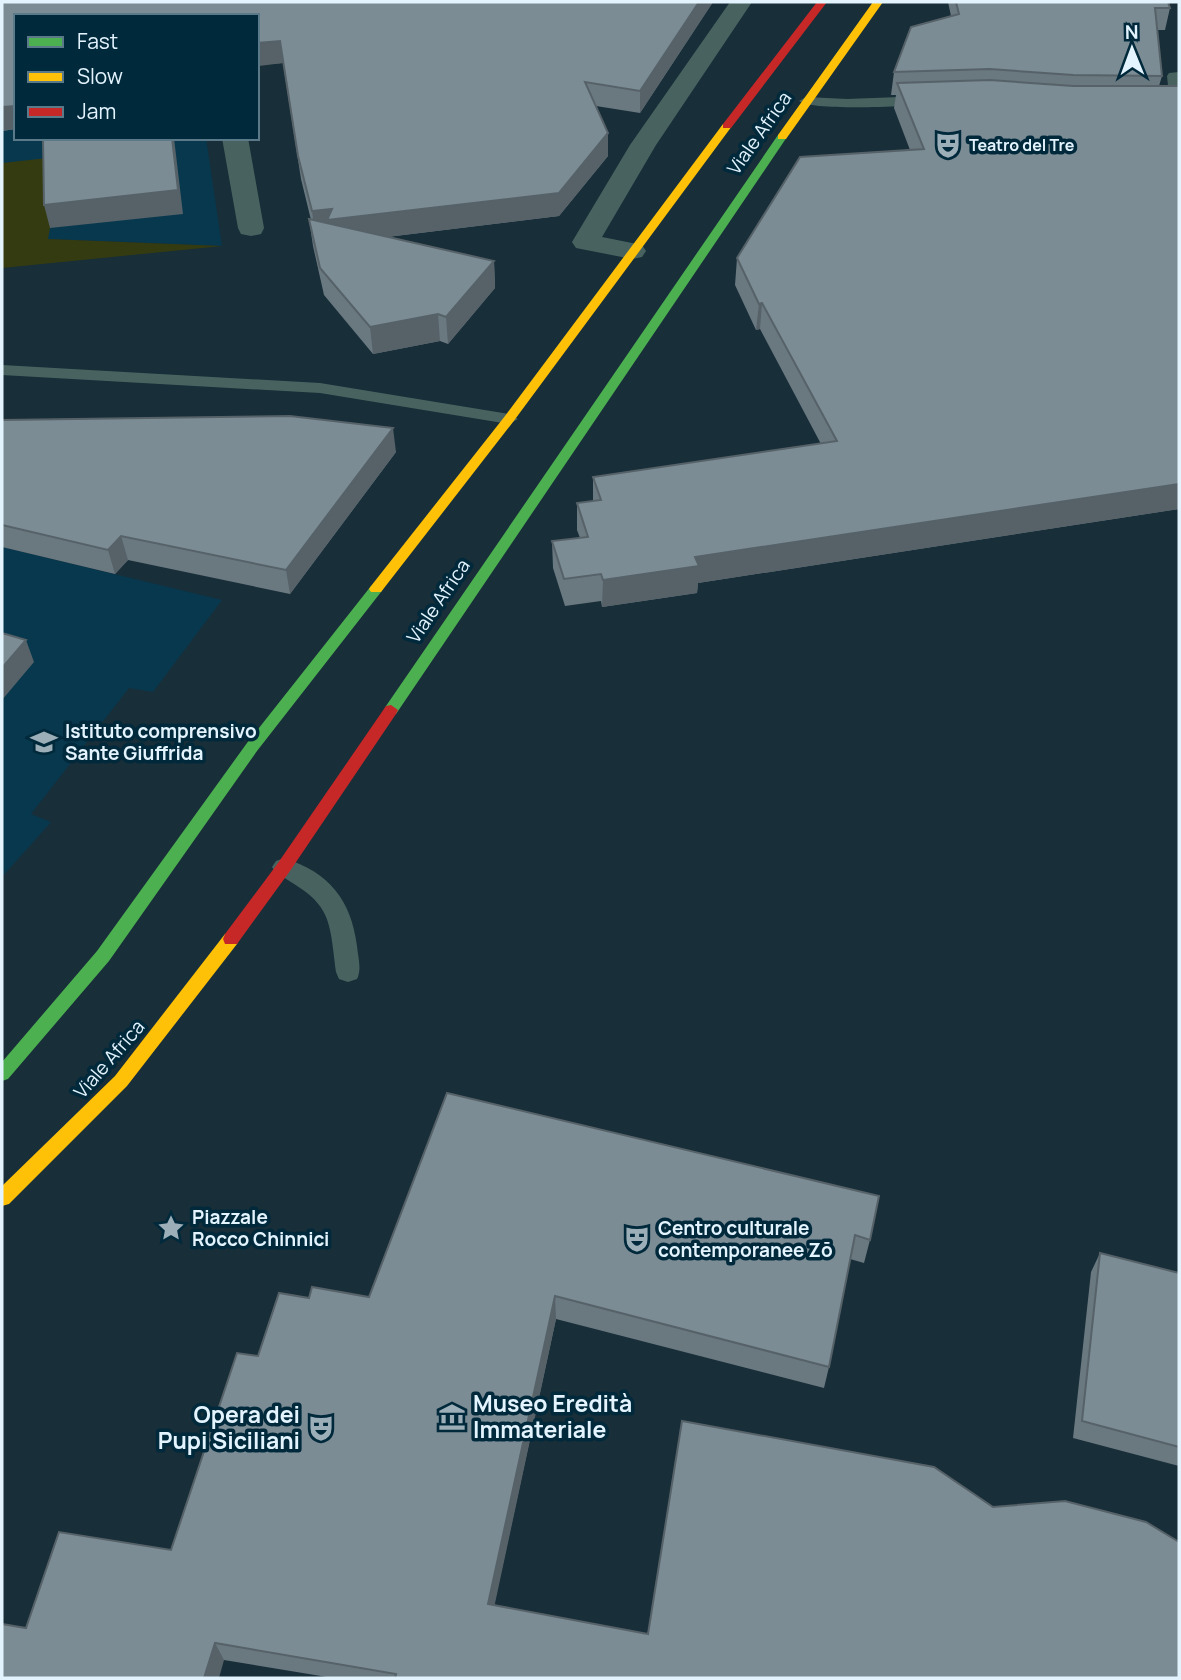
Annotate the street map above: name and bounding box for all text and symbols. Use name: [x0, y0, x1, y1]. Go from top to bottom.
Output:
legend: [14, 14, 259, 140]
north arrow: [1097, 14, 1167, 84]
text: N: [1125, 19, 1139, 45]
text: Fast: [77, 27, 118, 55]
text: Slow: [77, 62, 123, 90]
street label: Viale Africa: [721, 86, 797, 180]
text: Jam: [77, 97, 116, 125]
theatre icon: Teatro del Tre: [933, 130, 963, 160]
place label: Teatro del Tre: [969, 134, 1075, 156]
street label: Viale Africa: [400, 554, 476, 648]
place label: Istituto comprensivo Sante Giuffrida: [65, 718, 257, 766]
school or university icon: Istituto comprensivo Sante Giuffrida: [29, 727, 59, 757]
street label: Viale Africa: [68, 1014, 150, 1104]
place label: Piazzale Rocco Chinnici: [192, 1204, 329, 1252]
place icon: Piazzale Rocco Chinnici: [156, 1213, 186, 1243]
place label: Centro culturale contemporanee Zō: [658, 1215, 833, 1263]
theatre icon: Centro culturale contemporanee Zō: [622, 1224, 652, 1254]
place label: Museo Eredità Immateriale: [473, 1387, 632, 1445]
place label: Opera dei Pupi Siciliani: [158, 1398, 300, 1456]
museum icon: Museo Eredità Immateriale: [437, 1402, 467, 1432]
theatre icon: Opera dei Pupi Siciliani: [306, 1413, 336, 1443]

